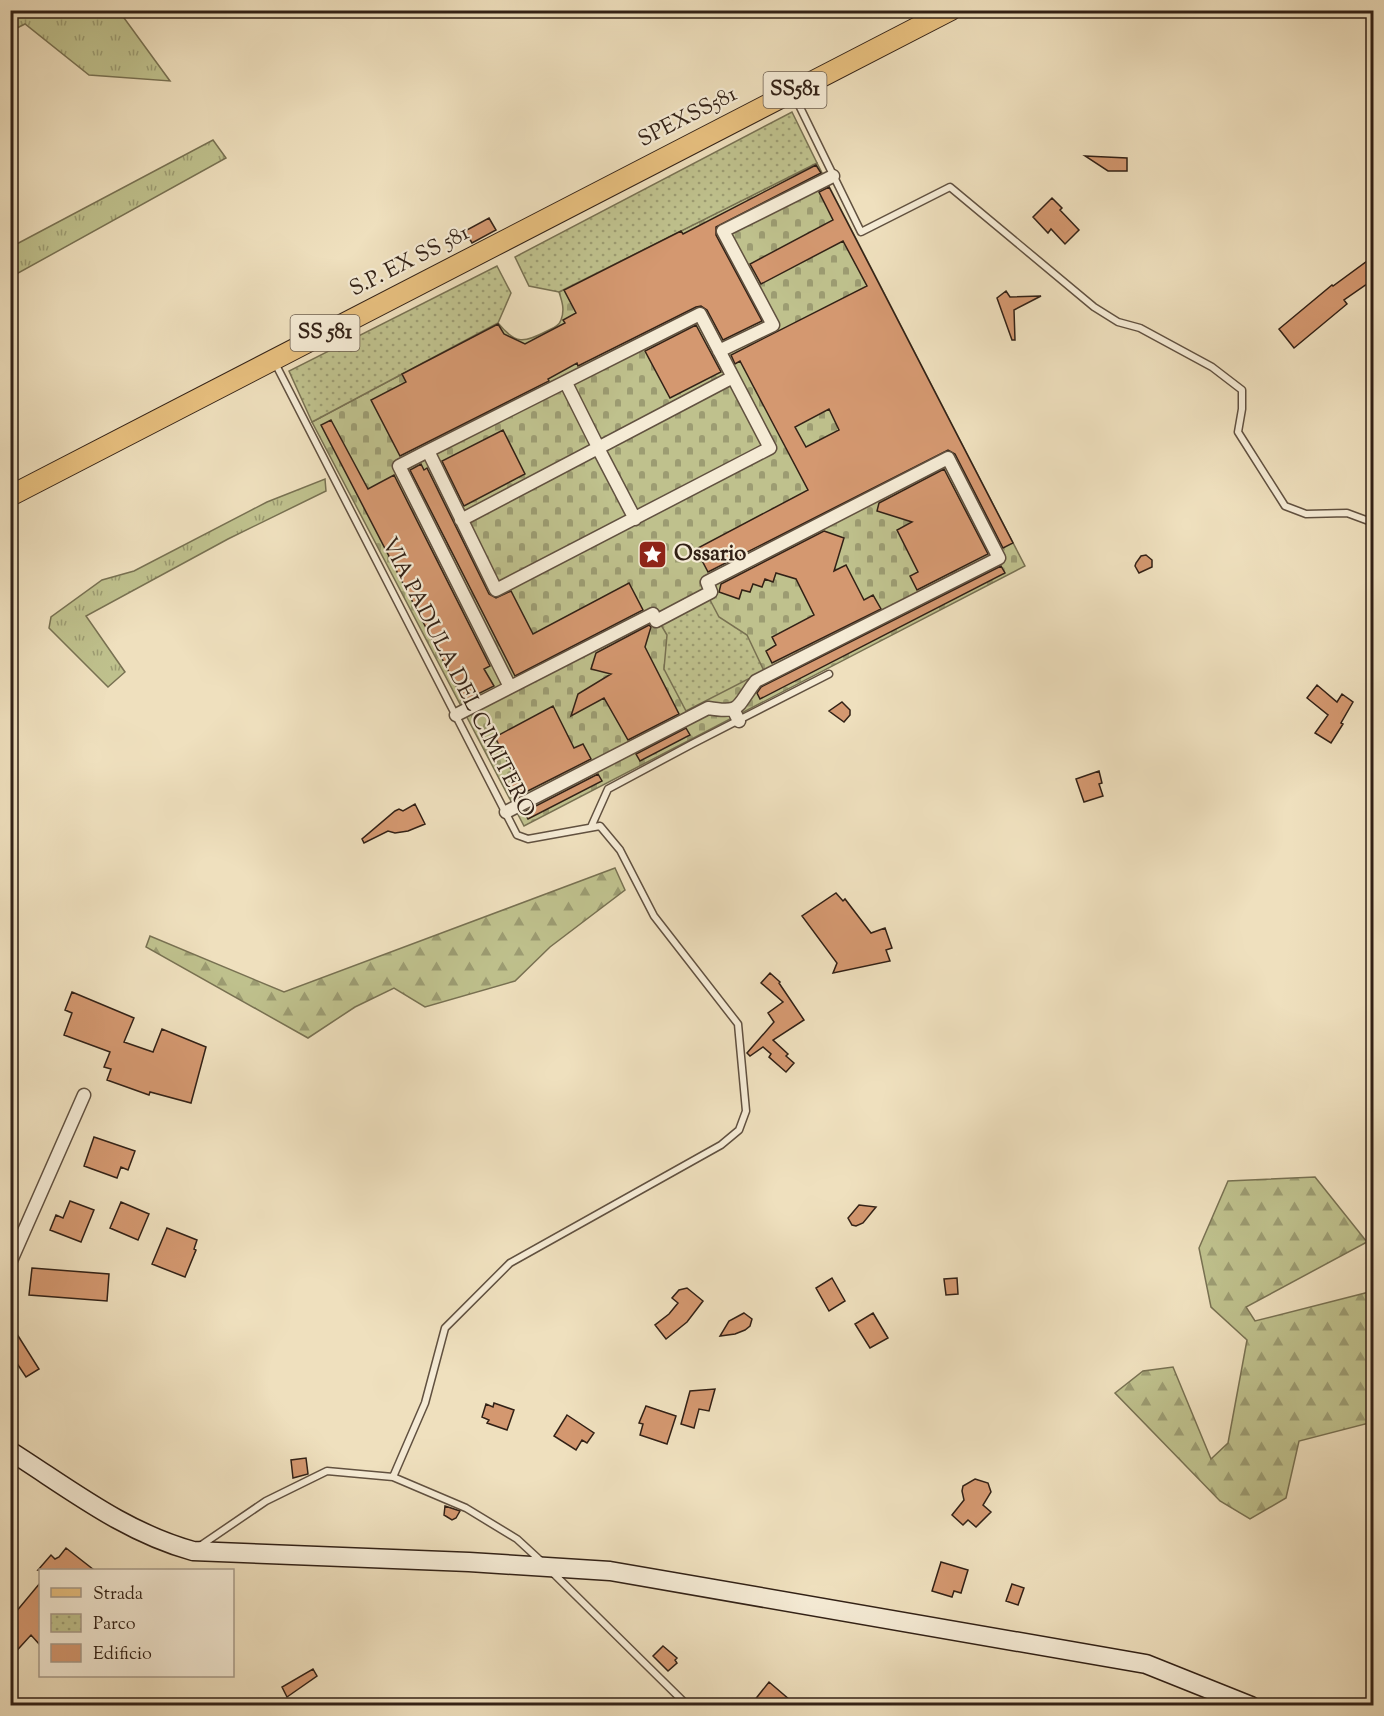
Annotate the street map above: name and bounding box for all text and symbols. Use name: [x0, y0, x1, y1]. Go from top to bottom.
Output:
road number: SS581: [764, 72, 826, 108]
street label: SPEXSS581: [633, 79, 743, 157]
street label: S.P. EX SS 581: [345, 218, 476, 306]
road number: SS 581: [290, 315, 360, 351]
street label: VIA PADULA DEL CIMITERO: [372, 532, 542, 824]
place icon: Ossario: [637, 539, 669, 571]
place label: Ossario: [674, 539, 746, 571]
legend: [39, 1569, 234, 1677]
text: Strada: [93, 1582, 143, 1608]
text: Parco: [93, 1612, 136, 1638]
text: Edificio: [93, 1642, 152, 1668]

